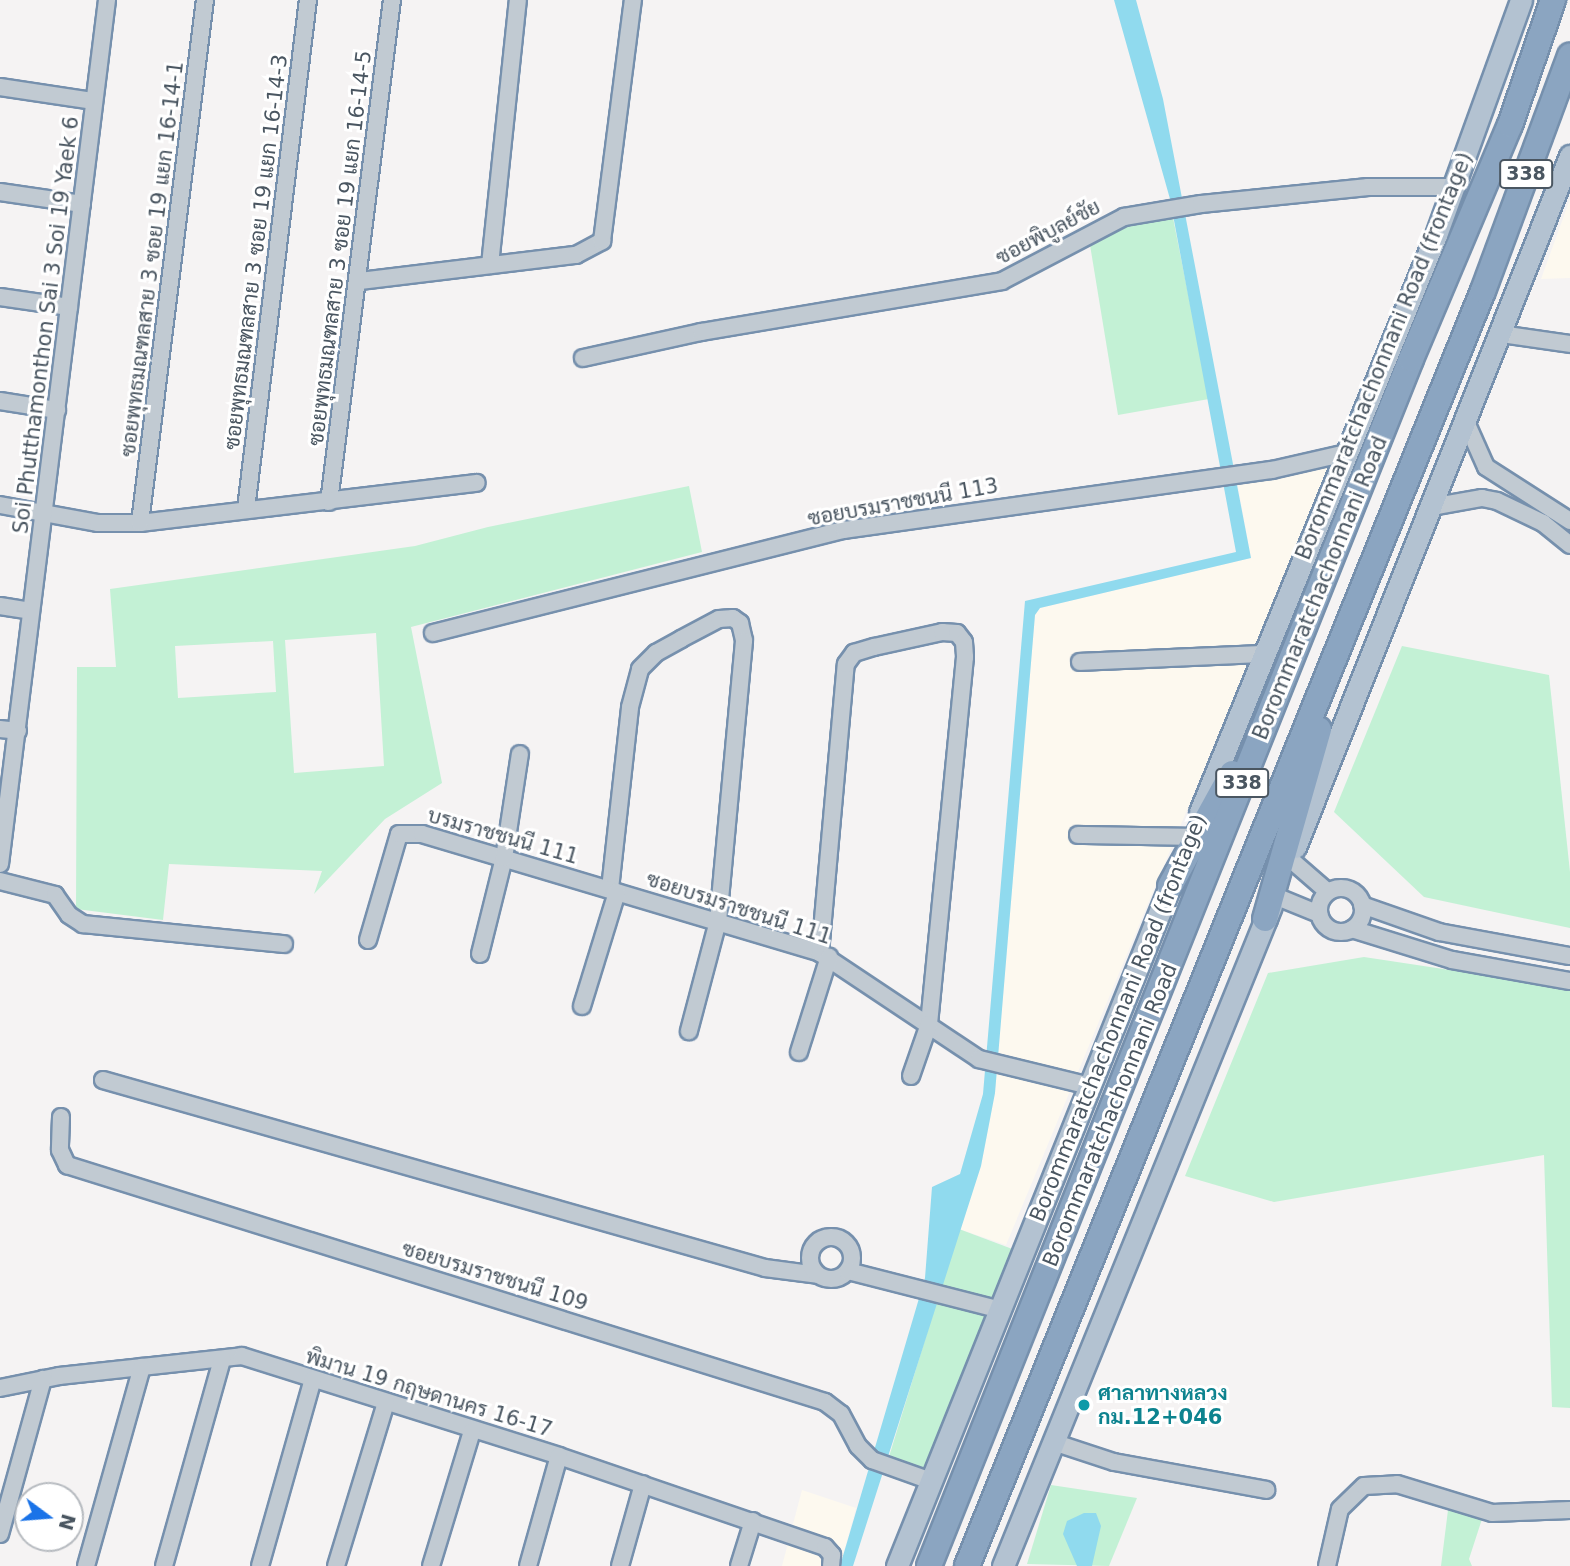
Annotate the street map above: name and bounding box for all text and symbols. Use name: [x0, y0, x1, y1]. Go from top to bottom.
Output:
street label: ซอยพุทธมณฑลสาย 3 ซอย 19 แยก 16-14-5: [303, 49, 377, 447]
street label: ซอยพุทธมณฑลสาย 3 ซอย 19 แยก 16-14-3: [219, 53, 293, 451]
street label: ซอยพุทธมณฑลสาย 3 ซอย 19 แยก 16-14-1: [115, 60, 189, 458]
street label: Soi Phutthamonthon Sai 3 Soi 19 Yaek 6: [8, 115, 84, 535]
street label: Borommaratchachonnani Road (frontage): [1290, 149, 1478, 563]
road number: 338: [1498, 158, 1554, 190]
street label: ซอยพิบูลย์ชัย: [991, 194, 1105, 270]
street label: Borommaratchachonnani Road: [1247, 433, 1393, 743]
street label: ซอยบรมราชชนนี 113: [806, 473, 1000, 531]
road number: 338: [1214, 768, 1270, 798]
street label: บรมราชชนนี 111: [425, 802, 581, 870]
street label: Borommaratchachonnani Road (frontage): [1024, 811, 1212, 1225]
street label: ซอยบรมราชชนนี 111: [643, 866, 835, 950]
street label: Borommaratchachonnani Road: [1037, 960, 1183, 1270]
street label: ซอยบรมราชชนนี 109: [399, 1236, 591, 1316]
street label: พิมาน 19 กฤษดานคร 16-17: [303, 1343, 555, 1443]
place label: ศาลาทางหลวง กม.12+046: [1098, 1380, 1228, 1430]
marker: ศาลาทางหลวง กม.12+046: [1076, 1397, 1092, 1413]
north arrow: [14, 1482, 84, 1552]
text: N: [54, 1512, 80, 1533]

